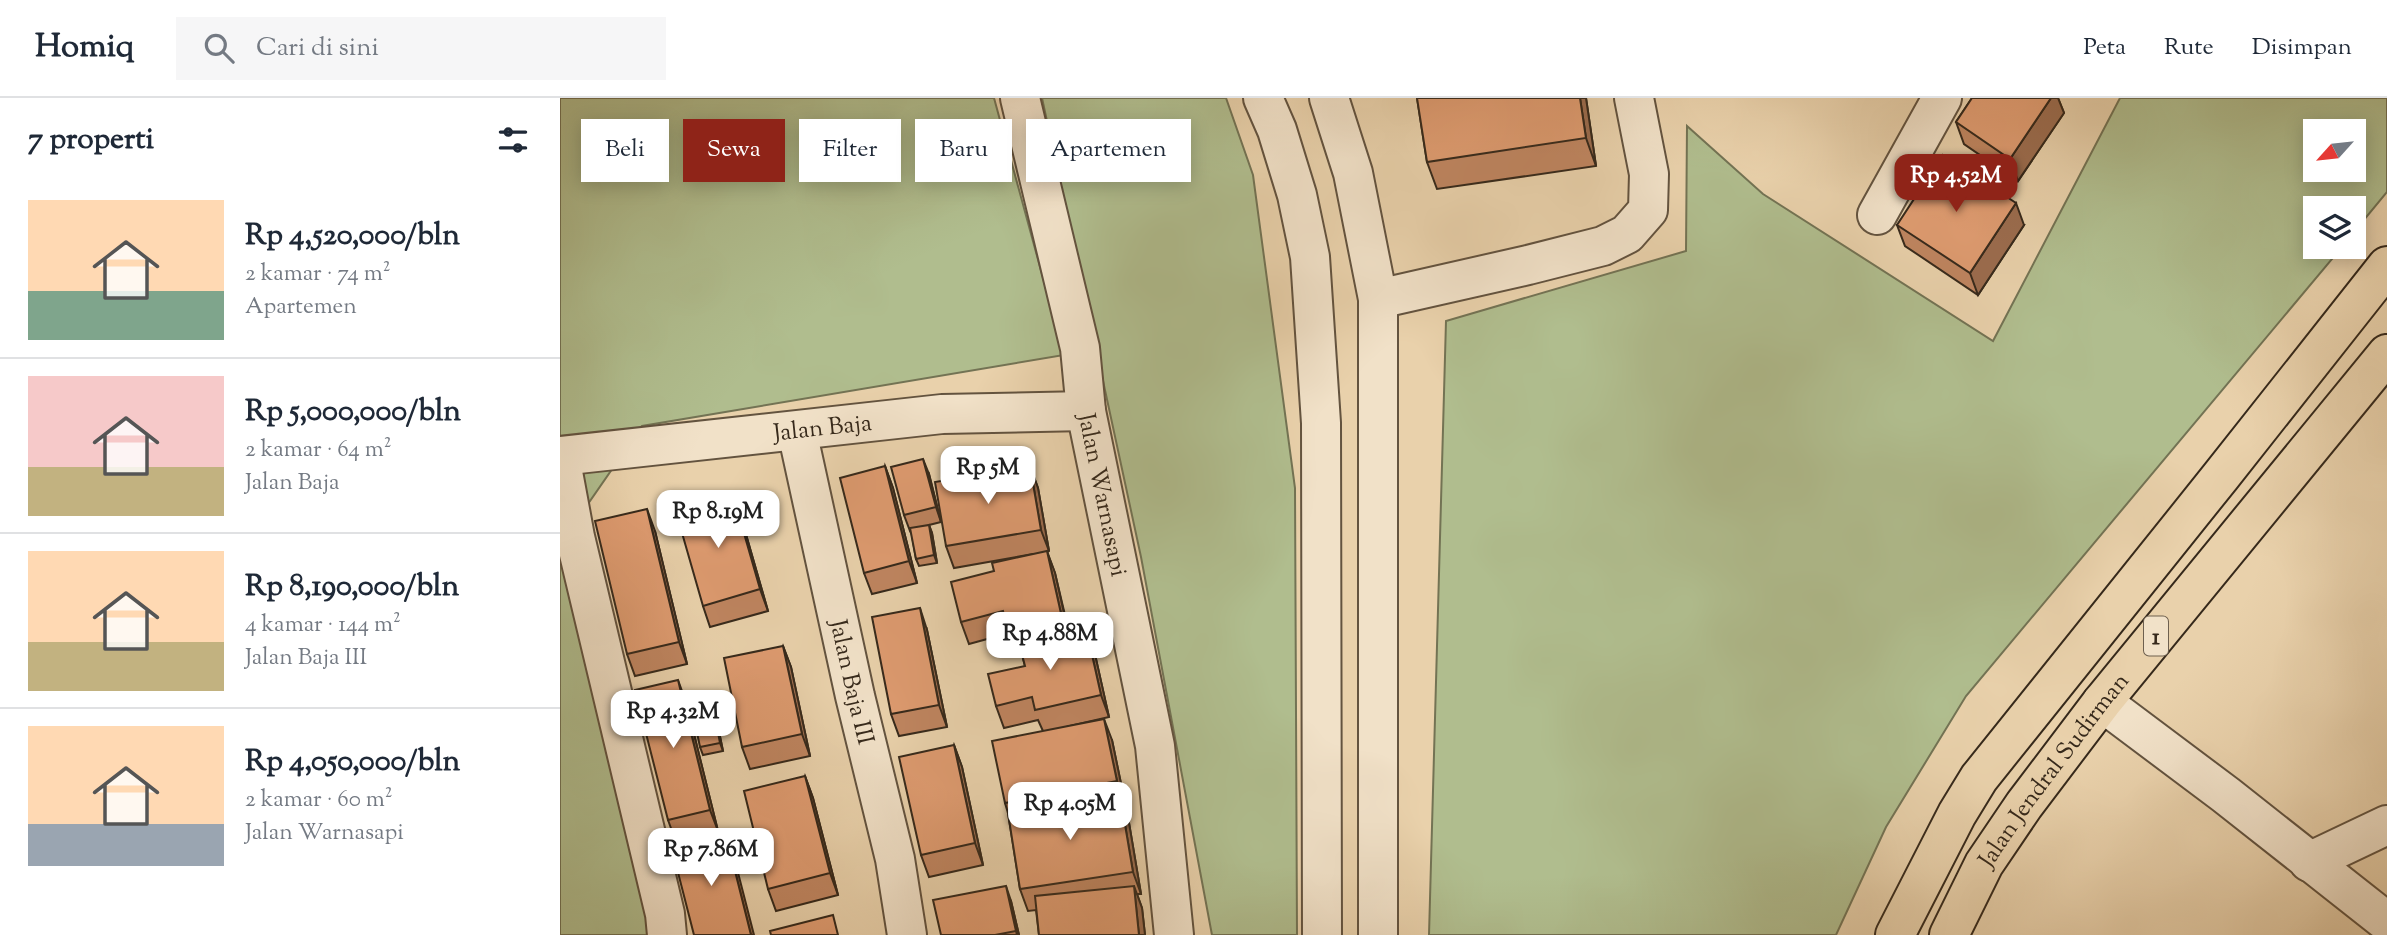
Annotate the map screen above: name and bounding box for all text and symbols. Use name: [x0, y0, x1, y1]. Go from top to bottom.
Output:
search box: [176, 17, 666, 80]
text: Homiq: [35, 24, 134, 72]
icon: search: [200, 29, 238, 67]
text: Cari di sini: [256, 30, 379, 67]
text: Peta: [2083, 31, 2126, 65]
text: Rute: [2164, 31, 2214, 65]
text: Disimpan: [2252, 31, 2352, 65]
text: 7 properti: [28, 119, 154, 162]
chip: Beli: [581, 119, 669, 182]
chip: Sewa: [683, 119, 785, 182]
chip: Filter: [799, 119, 901, 182]
chip: Baru: [915, 119, 1012, 182]
chip: Apartemen: [1026, 119, 1191, 182]
north arrow: [2303, 119, 2366, 182]
map controls: [2303, 119, 2366, 259]
icon: filters: [494, 121, 532, 159]
pin: Rp 4.52M: [1884, 155, 2028, 214]
text: Rp 4.52M: [1910, 160, 2002, 193]
button: layers: [2303, 196, 2366, 259]
text: Rp 4,520,000/bln: [245, 215, 460, 258]
icon: home: [84, 228, 168, 312]
text: 2 kamar · 74 m²: [245, 258, 391, 291]
text: Apartemen: [245, 291, 357, 324]
text: Rp 5,000,000/bln: [245, 391, 461, 434]
icon: home: [84, 404, 168, 488]
street label: Jalan Baja: [770, 407, 874, 452]
street label: Jalan Warnasapi: [1068, 409, 1135, 580]
text: 2 kamar · 64 m²: [245, 434, 392, 467]
pin: Rp 5M: [939, 446, 1037, 506]
text: Rp 5M: [957, 452, 1019, 485]
text: Jalan Baja: [245, 467, 340, 500]
pin: Rp 8.19M: [646, 490, 790, 550]
text: Rp 8.19M: [673, 496, 763, 529]
text: Rp 8,190,000/bln: [245, 566, 459, 609]
icon: home: [84, 579, 168, 663]
text: 4 kamar · 144 m²: [245, 609, 401, 642]
pin: Rp 4.88M: [978, 612, 1122, 672]
street label: Jalan Baja III: [819, 615, 881, 749]
road number: 1: [2144, 616, 2168, 656]
text: Rp 4.88M: [1002, 618, 1098, 651]
text: Jalan Baja III: [245, 642, 367, 675]
street label: Jalan Jendral Sudirman: [1970, 666, 2138, 877]
pin: Rp 4.32M: [601, 690, 745, 750]
text: Rp 4.32M: [627, 696, 719, 729]
text: Rp 4,050,000/bln: [245, 741, 460, 784]
icon: home: [84, 754, 168, 838]
pin: Rp 4.05M: [998, 782, 1142, 842]
text: 2 kamar · 60 m²: [245, 784, 393, 817]
text: Rp 4.05M: [1024, 788, 1116, 821]
text: Jalan Warnasapi: [245, 817, 404, 850]
pin: Rp 7.86M: [639, 828, 783, 888]
text: Rp 7.86M: [664, 834, 758, 867]

